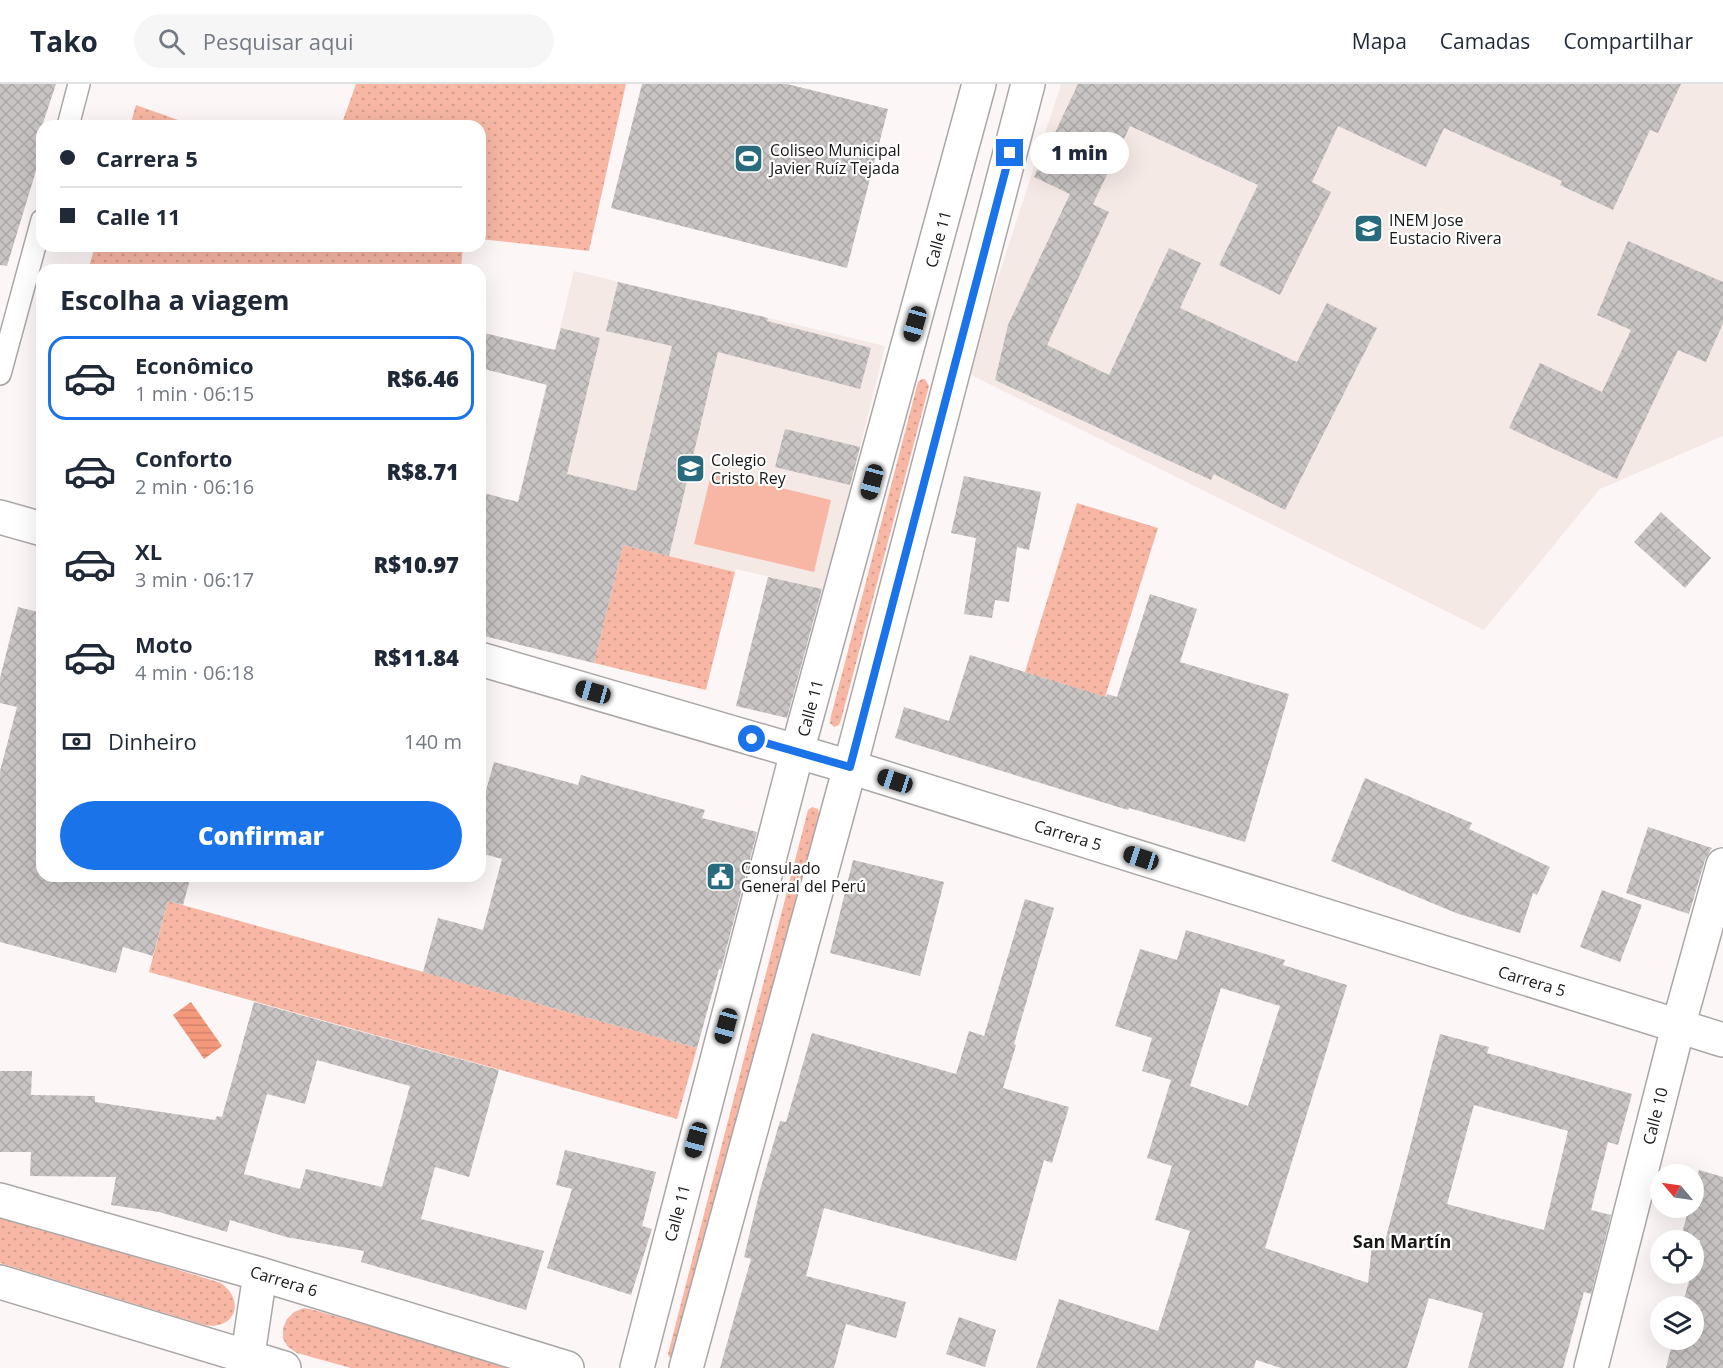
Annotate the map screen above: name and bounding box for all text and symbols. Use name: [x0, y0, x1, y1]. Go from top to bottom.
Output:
search box: [134, 14, 554, 68]
text: Tako: [30, 22, 98, 60]
icon: search: [155, 25, 188, 58]
text: Pesquisar aqui: [203, 26, 354, 56]
text: Mapa: [1352, 27, 1407, 55]
text: Camadas: [1440, 27, 1530, 55]
text: Compartilhar: [1563, 27, 1693, 55]
callout: 1 min: [1031, 132, 1130, 174]
place label: Coliseo Municipal Javier Ruíz Tejada: [768, 139, 901, 179]
route end: [996, 139, 1023, 166]
text: 1 min: [1051, 139, 1108, 166]
text: Carrera 5: [96, 143, 198, 173]
sports icon: Coliseo Municipal Javier Ruíz Tejada: [733, 143, 765, 175]
text: Calle 11: [96, 201, 181, 231]
street label: Calle 11: [920, 208, 956, 270]
place label: INEM Jose Eustacio Rivera: [1389, 209, 1502, 249]
school or university icon: INEM Jose Eustacio Rivera: [1352, 213, 1384, 245]
text: Escolha a viagem: [60, 281, 289, 318]
car: [901, 304, 929, 344]
text: Econômico: [135, 350, 254, 380]
icon: car: [63, 351, 117, 405]
text: R$6.46: [386, 363, 459, 393]
text: 1 min · 06:15: [135, 380, 254, 407]
text: Conforto: [135, 443, 232, 473]
icon: car: [63, 444, 117, 498]
place label: Colegio Cristo Rey: [711, 449, 787, 489]
school or university icon: Colegio Cristo Rey: [674, 453, 706, 485]
text: R$8.71: [386, 456, 459, 486]
car: [859, 462, 885, 502]
text: 2 min · 06:16: [135, 473, 254, 500]
text: XL: [135, 536, 162, 566]
icon: car: [63, 537, 117, 591]
text: R$10.97: [373, 549, 459, 579]
text: 3 min · 06:17: [135, 566, 254, 593]
text: Moto: [135, 629, 193, 659]
icon: car: [63, 630, 117, 684]
text: R$11.84: [373, 642, 459, 672]
text: 4 min · 06:18: [135, 659, 254, 686]
street label: Calle 11: [792, 677, 828, 739]
car: [573, 678, 613, 706]
icon: cash: [60, 725, 93, 758]
route start: [738, 725, 765, 752]
text: Dinheiro: [108, 726, 197, 756]
text: 140 m: [404, 728, 462, 755]
car: [875, 767, 915, 795]
button: Confirmar: [60, 801, 462, 870]
street label: Carrera 5: [1031, 814, 1105, 856]
car: [1121, 844, 1161, 872]
place label: Consulado General del Perú: [741, 857, 866, 897]
public building icon: Consulado General del Perú: [704, 861, 736, 893]
street label: Carrera 5: [1495, 960, 1569, 1002]
car: [713, 1006, 739, 1046]
street label: Calle 10: [1637, 1085, 1673, 1147]
car: [683, 1120, 709, 1160]
north arrow: [1650, 1164, 1704, 1218]
map controls: [1650, 1164, 1704, 1350]
street label: Calle 11: [659, 1182, 695, 1244]
district label: San Martín: [1353, 1229, 1451, 1253]
button: locate: [1650, 1230, 1704, 1284]
street label: Carrera 6: [247, 1260, 321, 1302]
button: layers: [1650, 1296, 1704, 1350]

